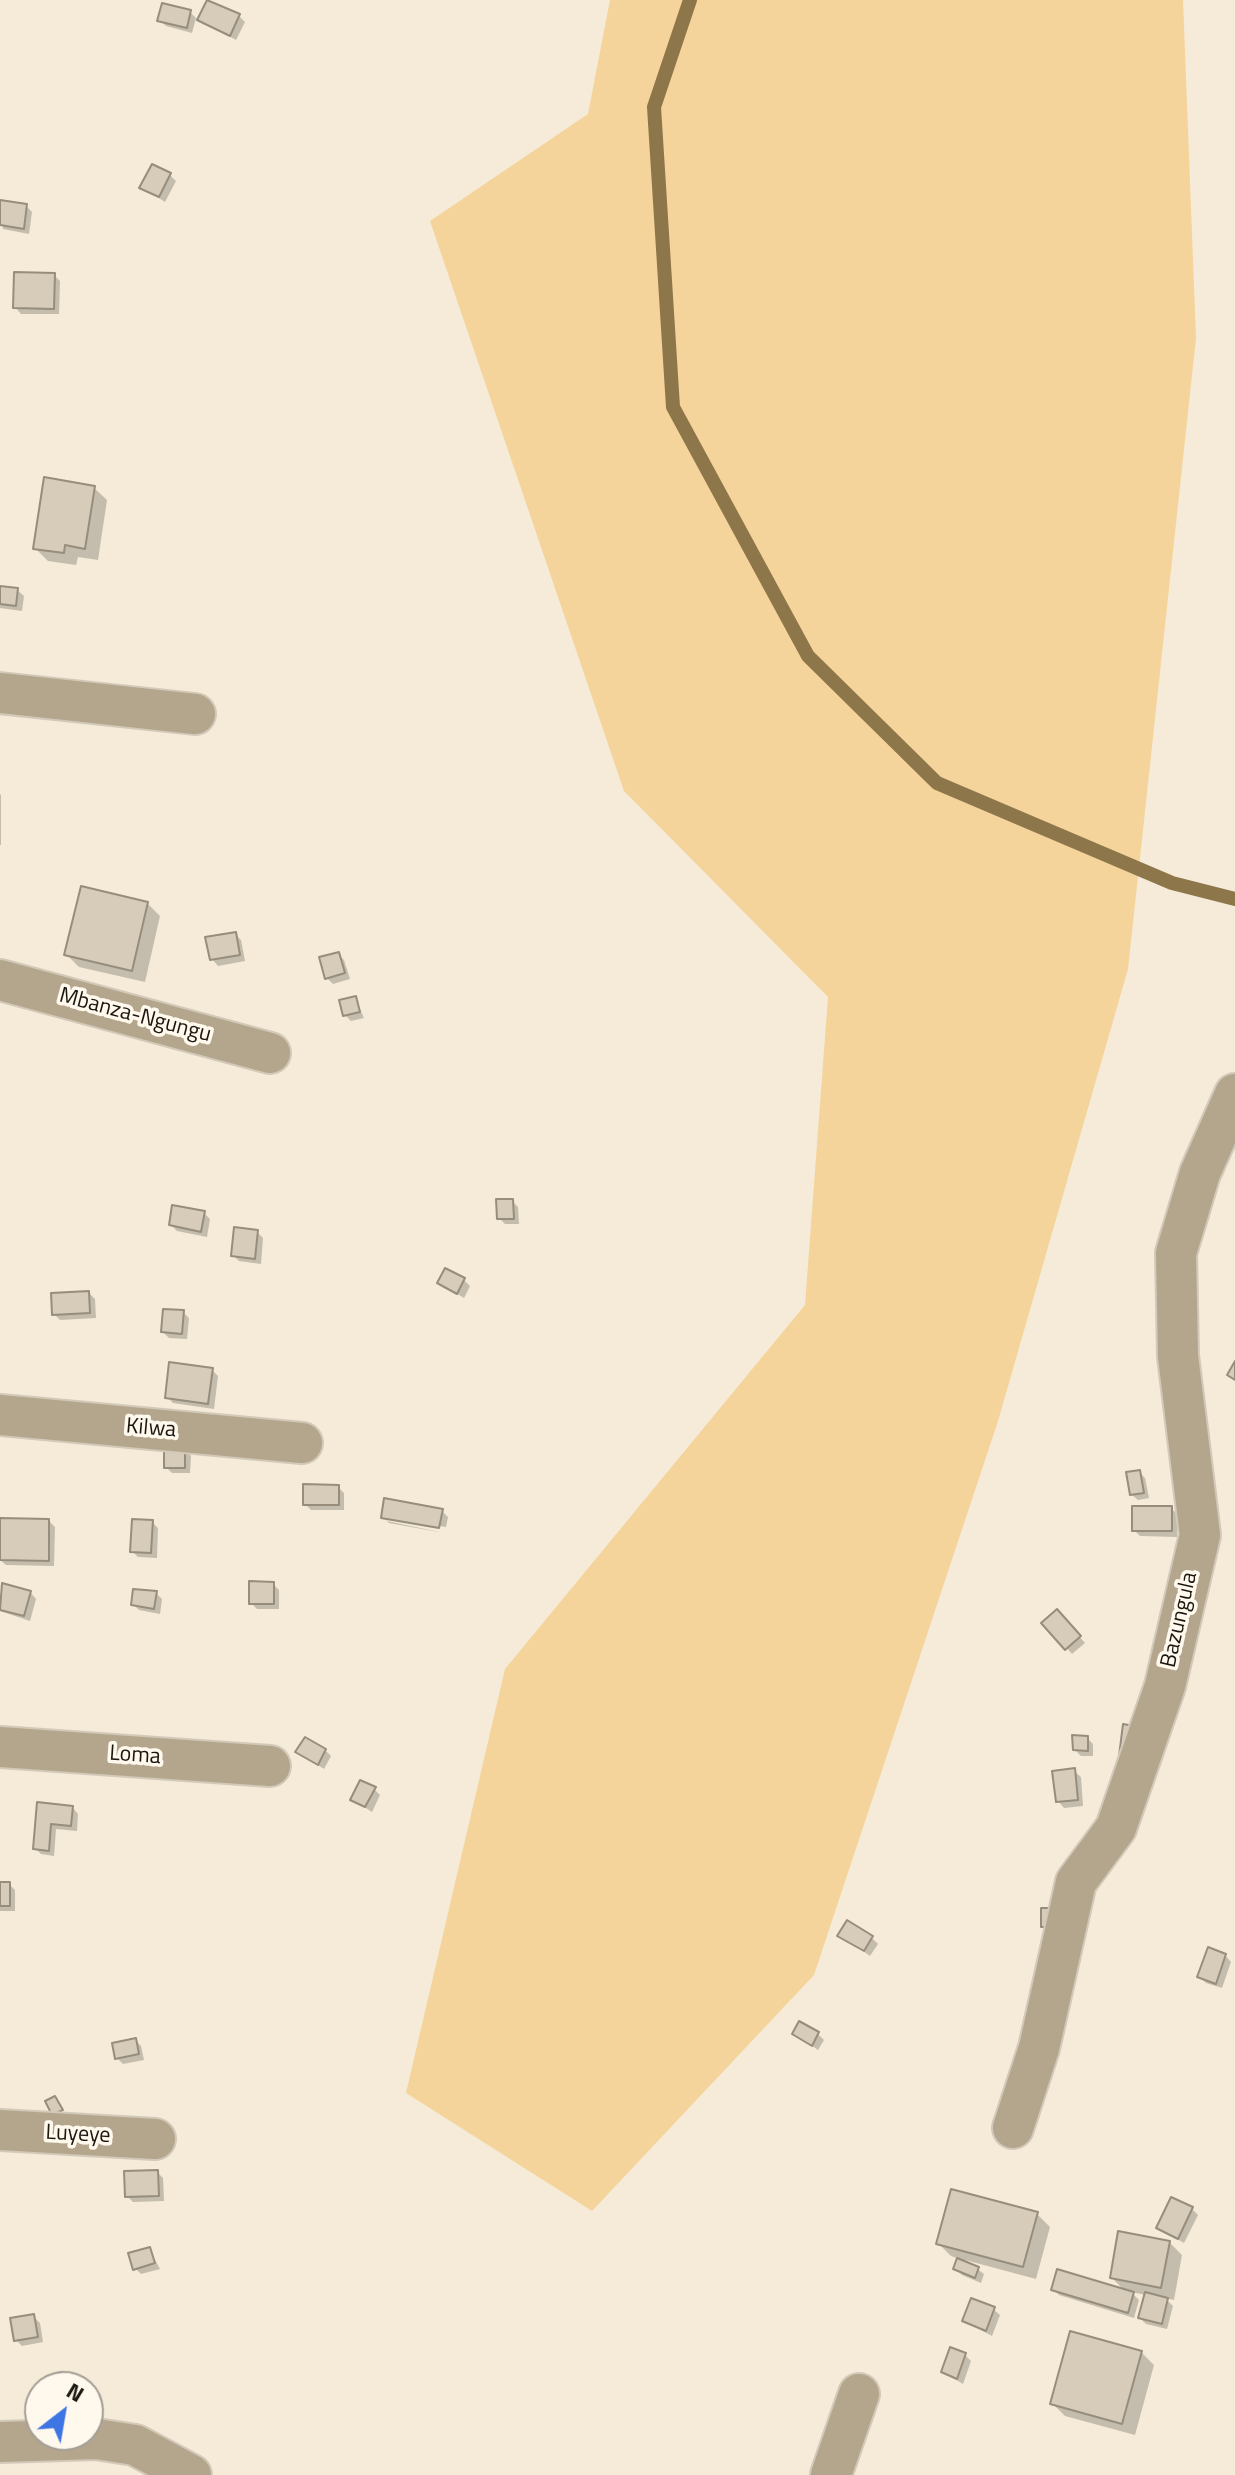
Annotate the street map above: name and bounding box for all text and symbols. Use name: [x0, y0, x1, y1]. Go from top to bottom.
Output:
street label: Mbanza-Ngungu: [56, 983, 214, 1049]
street label: Kilwa: [125, 1414, 177, 1444]
street label: Bazungula: [1156, 1570, 1204, 1670]
street label: Loma: [108, 1741, 162, 1771]
street label: Luyeye: [45, 2120, 111, 2150]
north arrow: [24, 2371, 104, 2451]
text: N: [60, 2374, 91, 2411]

